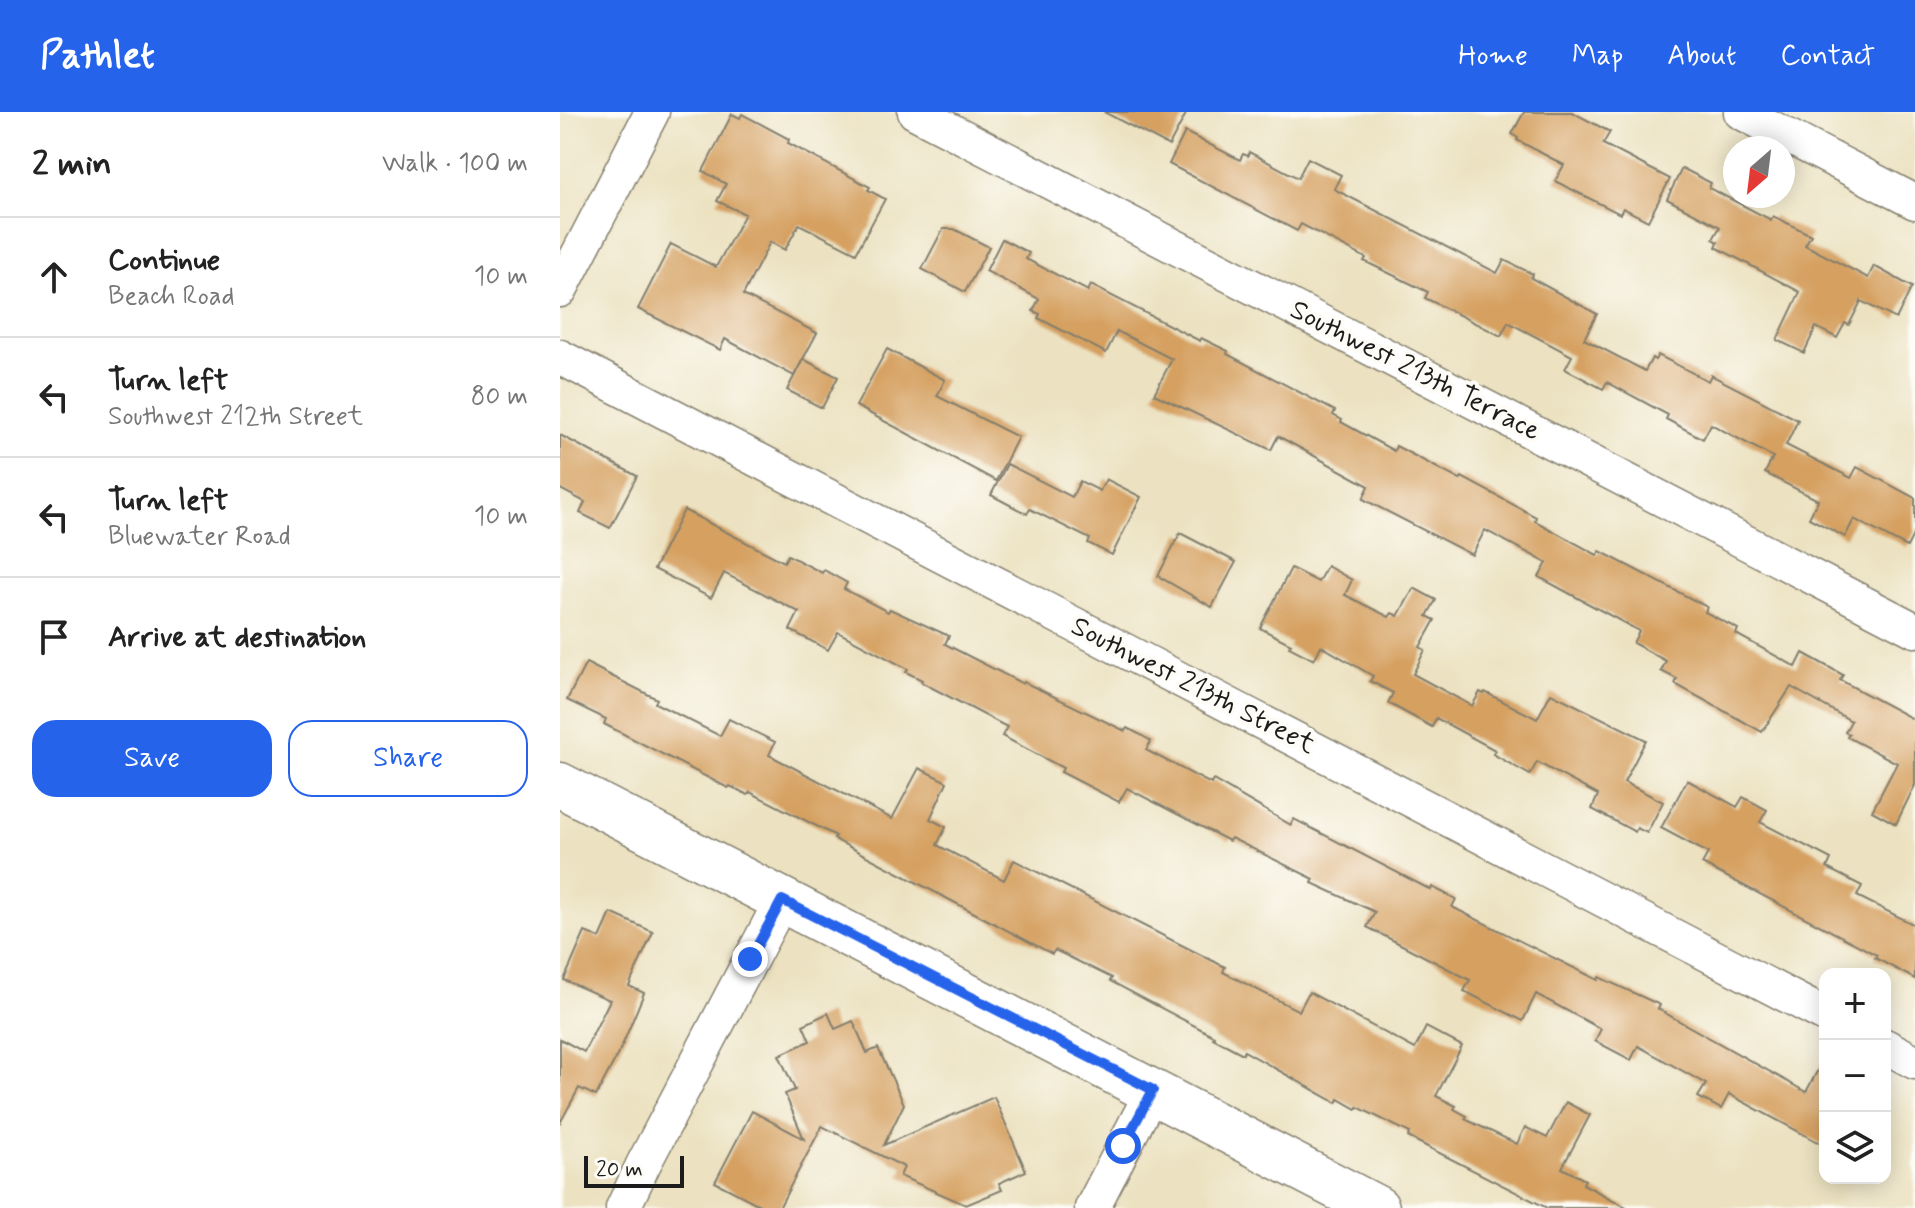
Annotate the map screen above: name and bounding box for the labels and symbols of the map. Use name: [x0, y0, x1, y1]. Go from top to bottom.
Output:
north arrow: [1723, 136, 1795, 208]
street label: Southwest 213th Terrace: [1284, 292, 1546, 450]
street label: Southwest 213th Street: [1065, 608, 1322, 764]
route end: [732, 941, 768, 977]
route start: [1105, 1128, 1141, 1164]
scale bar: [584, 1152, 684, 1188]

